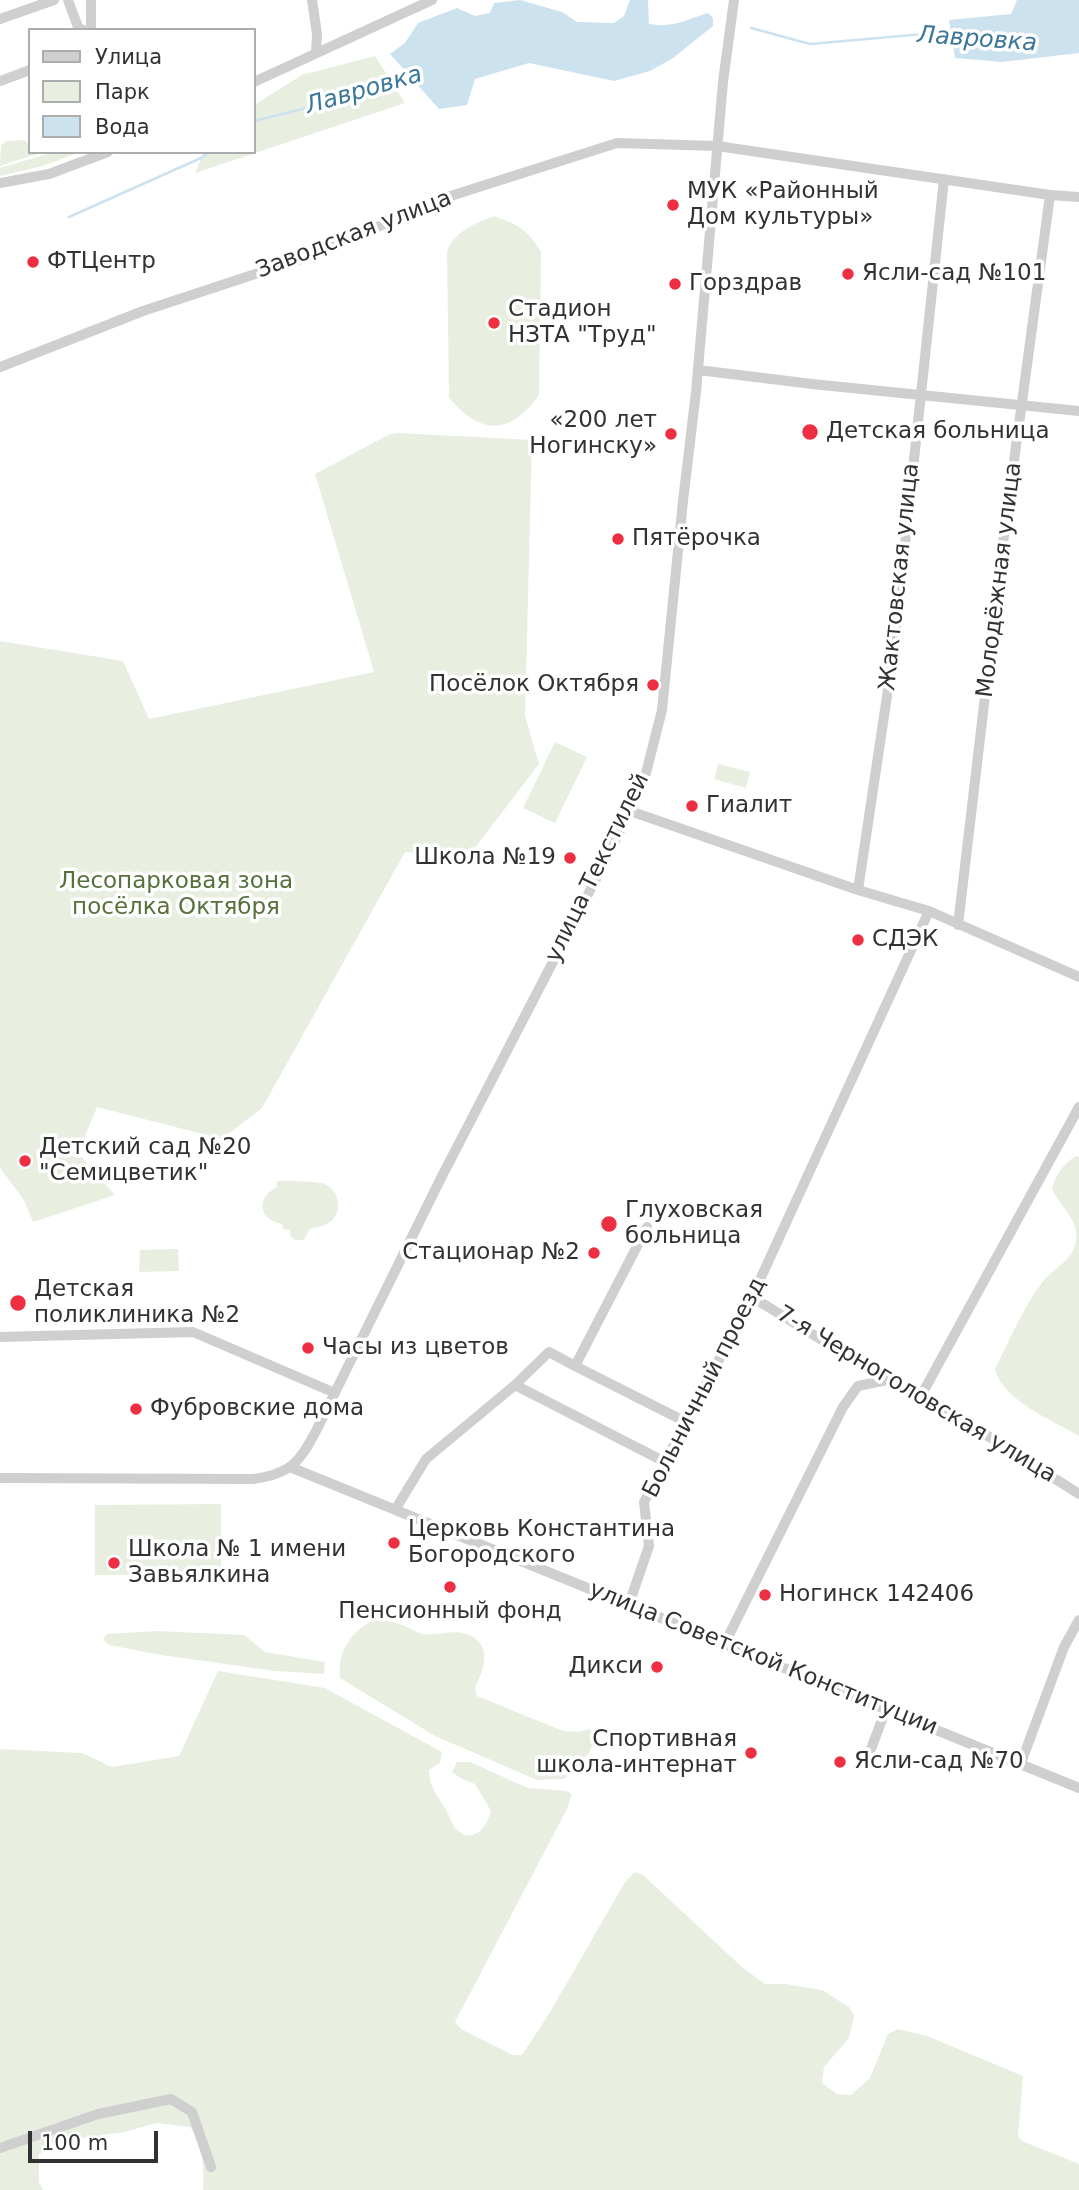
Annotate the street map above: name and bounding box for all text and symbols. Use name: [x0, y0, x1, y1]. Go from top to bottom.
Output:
water label: Лавровка: [916, 21, 1038, 59]
legend: [28, 28, 256, 154]
text: Улица: [95, 45, 162, 69]
water label: Лавровка: [302, 61, 426, 121]
text: Парк: [95, 80, 150, 104]
text: Вода: [95, 115, 150, 139]
place label: МУК «Районный Дом культуры»: [687, 178, 879, 232]
street label: Заводская улица: [252, 185, 456, 285]
marker: МУК «Районный Дом культуры»: [665, 197, 681, 213]
place label: ФТЦентр: [47, 248, 156, 276]
marker: ФТЦентр: [25, 254, 41, 270]
place label: Ясли-сад №101: [862, 260, 1046, 288]
marker: Ясли-сад №101: [840, 266, 856, 282]
place label: Горздрав: [689, 270, 802, 298]
marker: Горздрав: [667, 276, 683, 292]
place label: Стадион НЗТА "Труд": [508, 296, 656, 350]
marker: Стадион НЗТА "Труд": [486, 315, 502, 331]
place label: «200 лет Ногинску»: [529, 407, 657, 461]
place label: Детская больница: [826, 418, 1050, 446]
marker: Детская больница: [800, 422, 820, 442]
marker: «200 лет Ногинску»: [663, 426, 679, 442]
street label: Молодёжная улица: [972, 461, 1028, 699]
street label: Жактовская улица: [874, 462, 926, 692]
place label: Пятёрочка: [632, 525, 761, 553]
marker: Пятёрочка: [610, 531, 626, 547]
place label: Посёлок Октября: [429, 671, 639, 699]
marker: Посёлок Октября: [645, 677, 661, 693]
street label: улица Текстилей: [540, 769, 656, 967]
place label: Гиалит: [706, 792, 792, 820]
marker: Гиалит: [684, 798, 700, 814]
place label: Школа №19: [414, 844, 556, 872]
marker: Школа №19: [562, 850, 578, 866]
park label: Лесопарковая зона посёлка Октября: [59, 868, 293, 922]
place label: СДЭК: [872, 926, 938, 954]
marker: СДЭК: [850, 932, 866, 948]
place label: Детский сад №20 "Семицветик": [39, 1134, 251, 1188]
marker: Детский сад №20 "Семицветик": [17, 1153, 33, 1169]
place label: Глуховская больница: [625, 1197, 763, 1251]
marker: Глуховская больница: [599, 1214, 619, 1234]
place label: Стационар №2: [402, 1239, 580, 1267]
marker: Стационар №2: [586, 1245, 602, 1261]
street label: Больничный проезд: [638, 1273, 772, 1503]
place label: Детская поликлиника №2: [34, 1276, 240, 1330]
marker: Детская поликлиника №2: [8, 1293, 28, 1313]
street label: 7-я Черноголовская улица: [771, 1301, 1061, 1489]
place label: Часы из цветов: [322, 1334, 509, 1362]
marker: Часы из цветов: [300, 1340, 316, 1356]
place label: Фубровские дома: [150, 1395, 364, 1423]
marker: Фубровские дома: [128, 1401, 144, 1417]
place label: Церковь Константина Богородского: [408, 1516, 675, 1570]
marker: Церковь Константина Богородского: [386, 1535, 402, 1551]
place label: Школа № 1 имени Завьялкина: [128, 1536, 346, 1590]
marker: Школа № 1 имени Завьялкина: [106, 1555, 122, 1571]
street label: улица Советской Конституции: [585, 1576, 941, 1742]
marker: Пенсионный фонд: [442, 1579, 458, 1595]
place label: Ногинск 142406: [779, 1581, 974, 1609]
marker: Ногинск 142406: [757, 1587, 773, 1603]
place label: Пенсионный фонд: [338, 1598, 562, 1626]
place label: Дикси: [569, 1653, 643, 1681]
marker: Дикси: [649, 1659, 665, 1675]
place label: Спортивная школа-интернат: [536, 1726, 737, 1780]
marker: Спортивная школа-интернат: [743, 1745, 759, 1761]
place label: Ясли-сад №70: [854, 1748, 1024, 1776]
marker: Ясли-сад №70: [832, 1754, 848, 1770]
scale bar: [32, 2116, 161, 2160]
text: 100 m: [41, 2131, 108, 2155]

